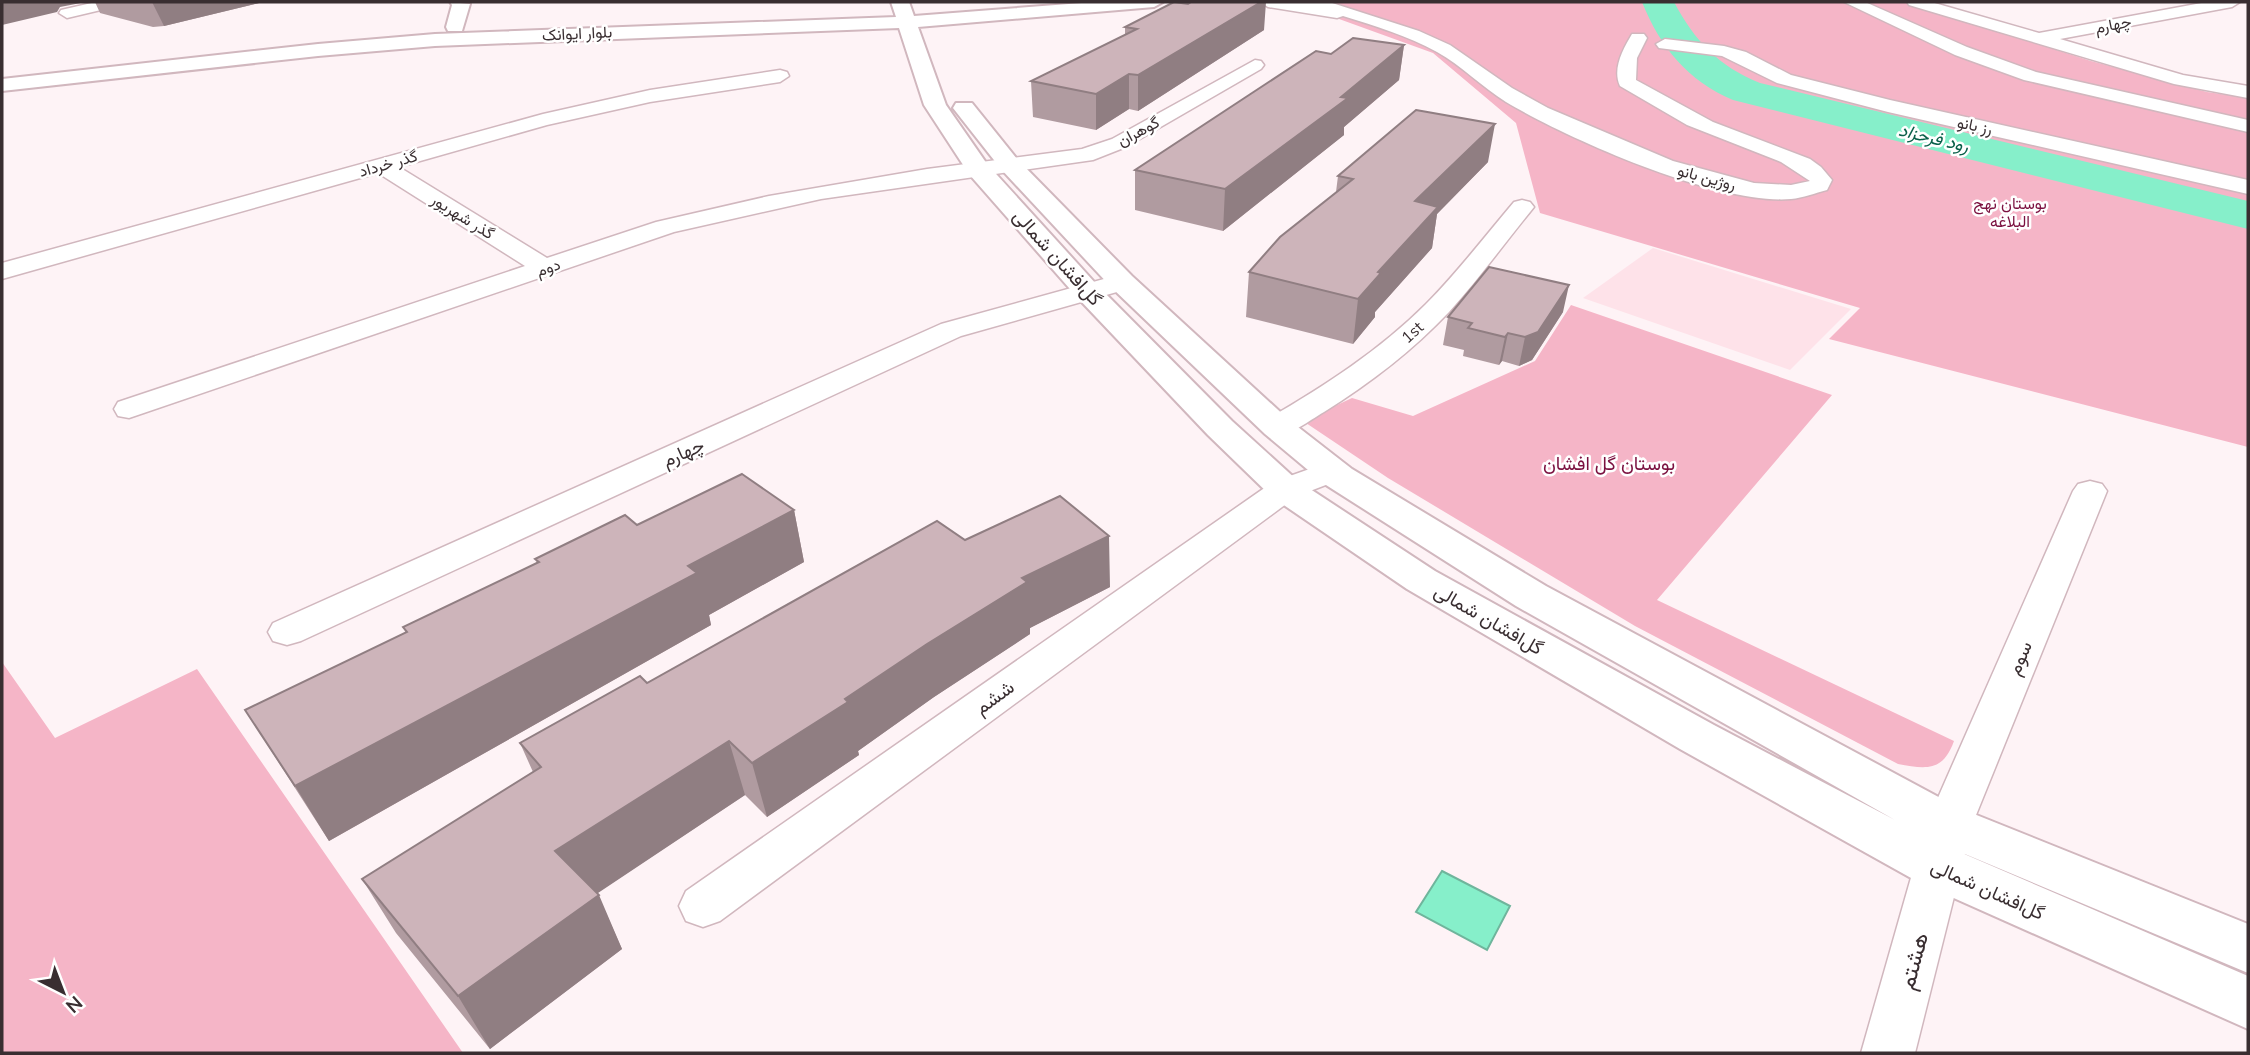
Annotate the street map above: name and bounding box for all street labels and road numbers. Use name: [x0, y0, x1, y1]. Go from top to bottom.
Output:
street label: چهارم: [2093, 11, 2134, 39]
street label: بلوار ایوانک: [541, 21, 613, 46]
street label: گوهران: [1113, 112, 1163, 151]
street label: رز بانو: [1955, 112, 1994, 139]
street label: گذر خرداد: [356, 145, 420, 182]
street label: روژین بانو: [1675, 160, 1738, 195]
street label: گذر شهریور: [426, 188, 498, 244]
street label: گل‌افشان شمالی: [1008, 204, 1108, 310]
street label: دوم: [533, 254, 563, 281]
street label: 1st: [1397, 317, 1428, 347]
street label: چهارم: [658, 432, 709, 474]
street label: گل‌افشان شمالی: [1430, 578, 1548, 660]
street label: سوم: [2001, 637, 2038, 679]
street label: ششم: [970, 675, 1019, 720]
street label: گل‌افشان شمالی: [1928, 853, 2048, 925]
street label: هشتم: [1891, 929, 1935, 993]

